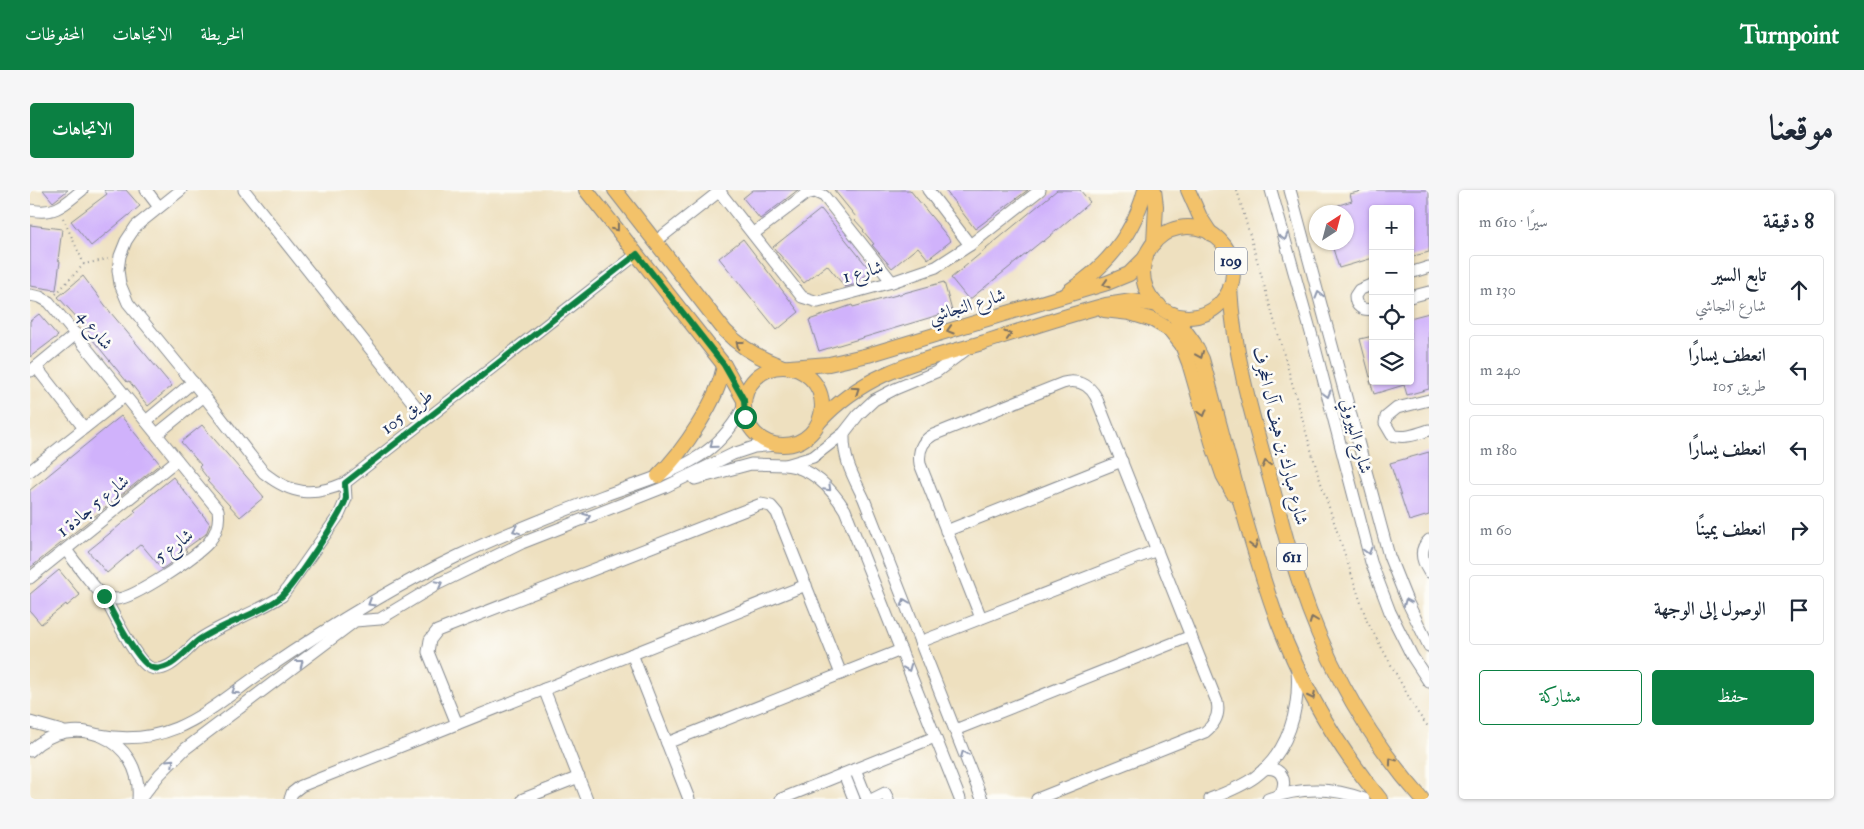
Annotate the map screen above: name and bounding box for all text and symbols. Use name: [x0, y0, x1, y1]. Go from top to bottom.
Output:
text: Turnpoint: [1740, 20, 1839, 51]
text: المحفوظات: [25, 23, 84, 46]
text: الاتجاهات: [112, 23, 172, 46]
text: الخريطة: [200, 23, 244, 46]
button: الاتجاهات: [30, 103, 134, 158]
text: موقعنا: [1769, 106, 1834, 150]
north arrow: [1309, 205, 1354, 250]
map controls: [1369, 205, 1414, 385]
button: +: [1369, 205, 1414, 250]
text: 8 دقيقة: [1763, 208, 1814, 235]
text: سيرًا · 610 m: [1479, 212, 1548, 232]
one-way arrow: [611, 222, 619, 231]
one-way arrow: [1279, 232, 1289, 240]
road number: 109: [1215, 248, 1247, 274]
button: −: [1369, 250, 1414, 295]
street label: شارع 1: [840, 256, 887, 291]
text: تابع السير: [1712, 263, 1766, 287]
icon: ahead: [1785, 276, 1813, 304]
one-way arrow: [1102, 278, 1111, 288]
text: 130 m: [1480, 280, 1516, 300]
street label: شارع النجاشي: [926, 283, 1010, 333]
one-way arrow: [1315, 291, 1325, 299]
button: locate: [1369, 295, 1414, 340]
text: شارع النجاشي: [1695, 296, 1766, 316]
street label: شارع 4: [70, 305, 118, 357]
one-way arrow: [947, 325, 955, 335]
one-way arrow: [1004, 330, 1012, 340]
button: layers: [1369, 340, 1414, 385]
one-way arrow: [735, 341, 745, 350]
text: انعطف يسارًا: [1688, 343, 1766, 367]
street label: شارع مبارك بن هيف آل الحجرف: [1244, 344, 1313, 528]
one-way arrow: [1193, 350, 1204, 359]
icon: left: [1785, 356, 1813, 384]
text: 240 m: [1480, 360, 1521, 380]
text: طريق 105: [1713, 376, 1766, 396]
street label: طريق 105: [376, 384, 438, 440]
one-way arrow: [851, 386, 860, 396]
one-way arrow: [1321, 389, 1332, 398]
street label: شارع البيروني: [1332, 396, 1377, 477]
route start: [734, 406, 757, 429]
one-way arrow: [1198, 408, 1208, 416]
icon: left: [1785, 436, 1813, 464]
text: انعطف يسارًا: [1688, 437, 1766, 461]
one-way arrow: [710, 440, 719, 448]
text: 180 m: [1480, 440, 1517, 460]
one-way arrow: [1261, 461, 1271, 469]
street label: شارع 5 جادة 1: [52, 470, 136, 545]
one-way arrow: [822, 482, 831, 491]
one-way arrow: [582, 513, 591, 523]
icon: right: [1785, 516, 1813, 544]
text: انعطف يمينًا: [1696, 517, 1766, 541]
text: 60 m: [1480, 520, 1512, 540]
street label: شارع 5: [150, 524, 200, 571]
one-way arrow: [512, 524, 521, 535]
one-way arrow: [1248, 540, 1258, 548]
road number: 611: [1277, 544, 1307, 571]
one-way arrow: [1363, 546, 1373, 554]
one-way arrow: [434, 580, 443, 590]
route end: [93, 585, 116, 608]
one-way arrow: [368, 596, 377, 606]
icon: arrive: [1785, 596, 1813, 624]
text: الوصول إلى الوجهة: [1654, 597, 1766, 621]
one-way arrow: [1403, 598, 1414, 607]
one-way arrow: [901, 599, 911, 607]
one-way arrow: [1309, 616, 1319, 624]
one-way arrow: [294, 660, 304, 669]
one-way arrow: [902, 663, 912, 671]
button: مشاركة: [1479, 670, 1642, 725]
button: حفظ: [1652, 670, 1814, 725]
one-way arrow: [231, 685, 240, 694]
one-way arrow: [1306, 691, 1316, 700]
one-way arrow: [960, 750, 971, 759]
one-way arrow: [1389, 757, 1398, 767]
one-way arrow: [166, 759, 175, 768]

